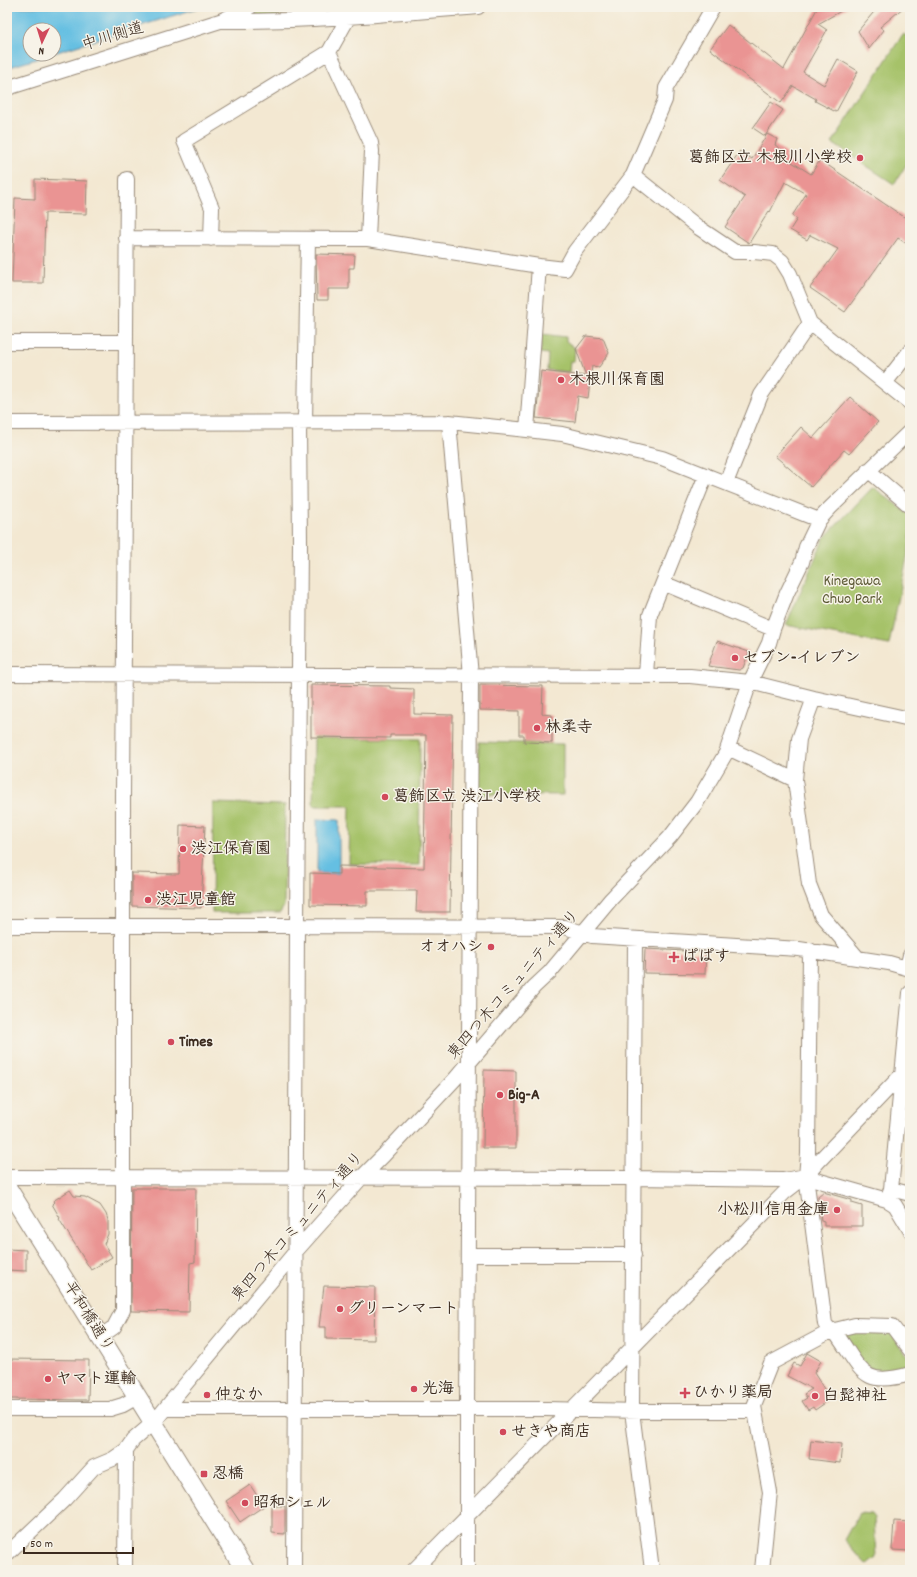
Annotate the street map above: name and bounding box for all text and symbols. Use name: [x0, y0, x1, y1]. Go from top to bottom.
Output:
street label: 中川側道: [79, 17, 147, 57]
north arrow: [22, 22, 62, 62]
text: N: [38, 42, 45, 58]
place label: 葛飾区立 木根川小学校: [688, 147, 852, 170]
marker: 葛飾区立 木根川小学校: [855, 153, 865, 163]
place label: 木根川保育園: [569, 369, 665, 392]
marker: 木根川保育園: [556, 375, 566, 385]
park label: Kinegawa Chuo Park: [822, 570, 882, 611]
place label: セブン-イレブン: [743, 647, 860, 670]
marker: セブン-イレブン: [730, 653, 740, 663]
place label: 林柔寺: [545, 717, 593, 740]
marker: 林柔寺: [532, 723, 542, 733]
place label: 葛飾区立 渋江小学校: [393, 786, 541, 809]
marker: 葛飾区立 渋江小学校: [380, 792, 390, 802]
place label: 渋江保育園: [191, 838, 271, 861]
marker: 渋江保育園: [178, 844, 188, 854]
place label: 渋江児童館: [156, 889, 236, 912]
marker: 渋江児童館: [143, 895, 153, 905]
street label: 東四つ木コミュニティ通り: [442, 905, 586, 1065]
place label: オオハシ: [419, 936, 483, 959]
marker: オオハシ: [486, 942, 496, 952]
place label: ぱぱす: [682, 946, 730, 969]
marker: ぱぱす: [669, 952, 679, 962]
place label: Times: [179, 1031, 213, 1054]
marker: Times: [166, 1037, 176, 1047]
place label: Big-A: [508, 1084, 540, 1107]
marker: Big-A: [495, 1090, 505, 1100]
street label: 東四つ木コミュニティ通り: [226, 1147, 370, 1307]
place label: 小松川信用金庫: [717, 1199, 829, 1222]
marker: 小松川信用金庫: [832, 1205, 842, 1215]
street label: 平和橋通り: [57, 1277, 119, 1357]
place label: グリーンマート: [348, 1298, 459, 1321]
marker: グリーンマート: [335, 1304, 345, 1314]
place label: ヤマト運輸: [56, 1368, 137, 1391]
marker: ヤマト運輸: [43, 1374, 53, 1384]
place label: 光海: [422, 1378, 454, 1401]
place label: ひかり薬局: [693, 1382, 773, 1405]
place label: 仲なか: [215, 1384, 263, 1407]
marker: 光海: [409, 1384, 419, 1394]
place label: 白髭神社: [823, 1385, 887, 1408]
marker: ひかり薬局: [680, 1388, 690, 1398]
marker: 仲なか: [202, 1390, 212, 1400]
marker: 白髭神社: [810, 1391, 820, 1401]
place label: せきや商店: [511, 1421, 591, 1444]
marker: せきや商店: [498, 1427, 508, 1437]
place label: 忍橋: [212, 1463, 244, 1486]
marker: 忍橋: [199, 1469, 209, 1479]
place label: 昭和シェル: [253, 1492, 332, 1515]
marker: 昭和シェル: [240, 1498, 250, 1508]
scale bar: [24, 1529, 133, 1555]
text: 50 m: [30, 1536, 53, 1553]

